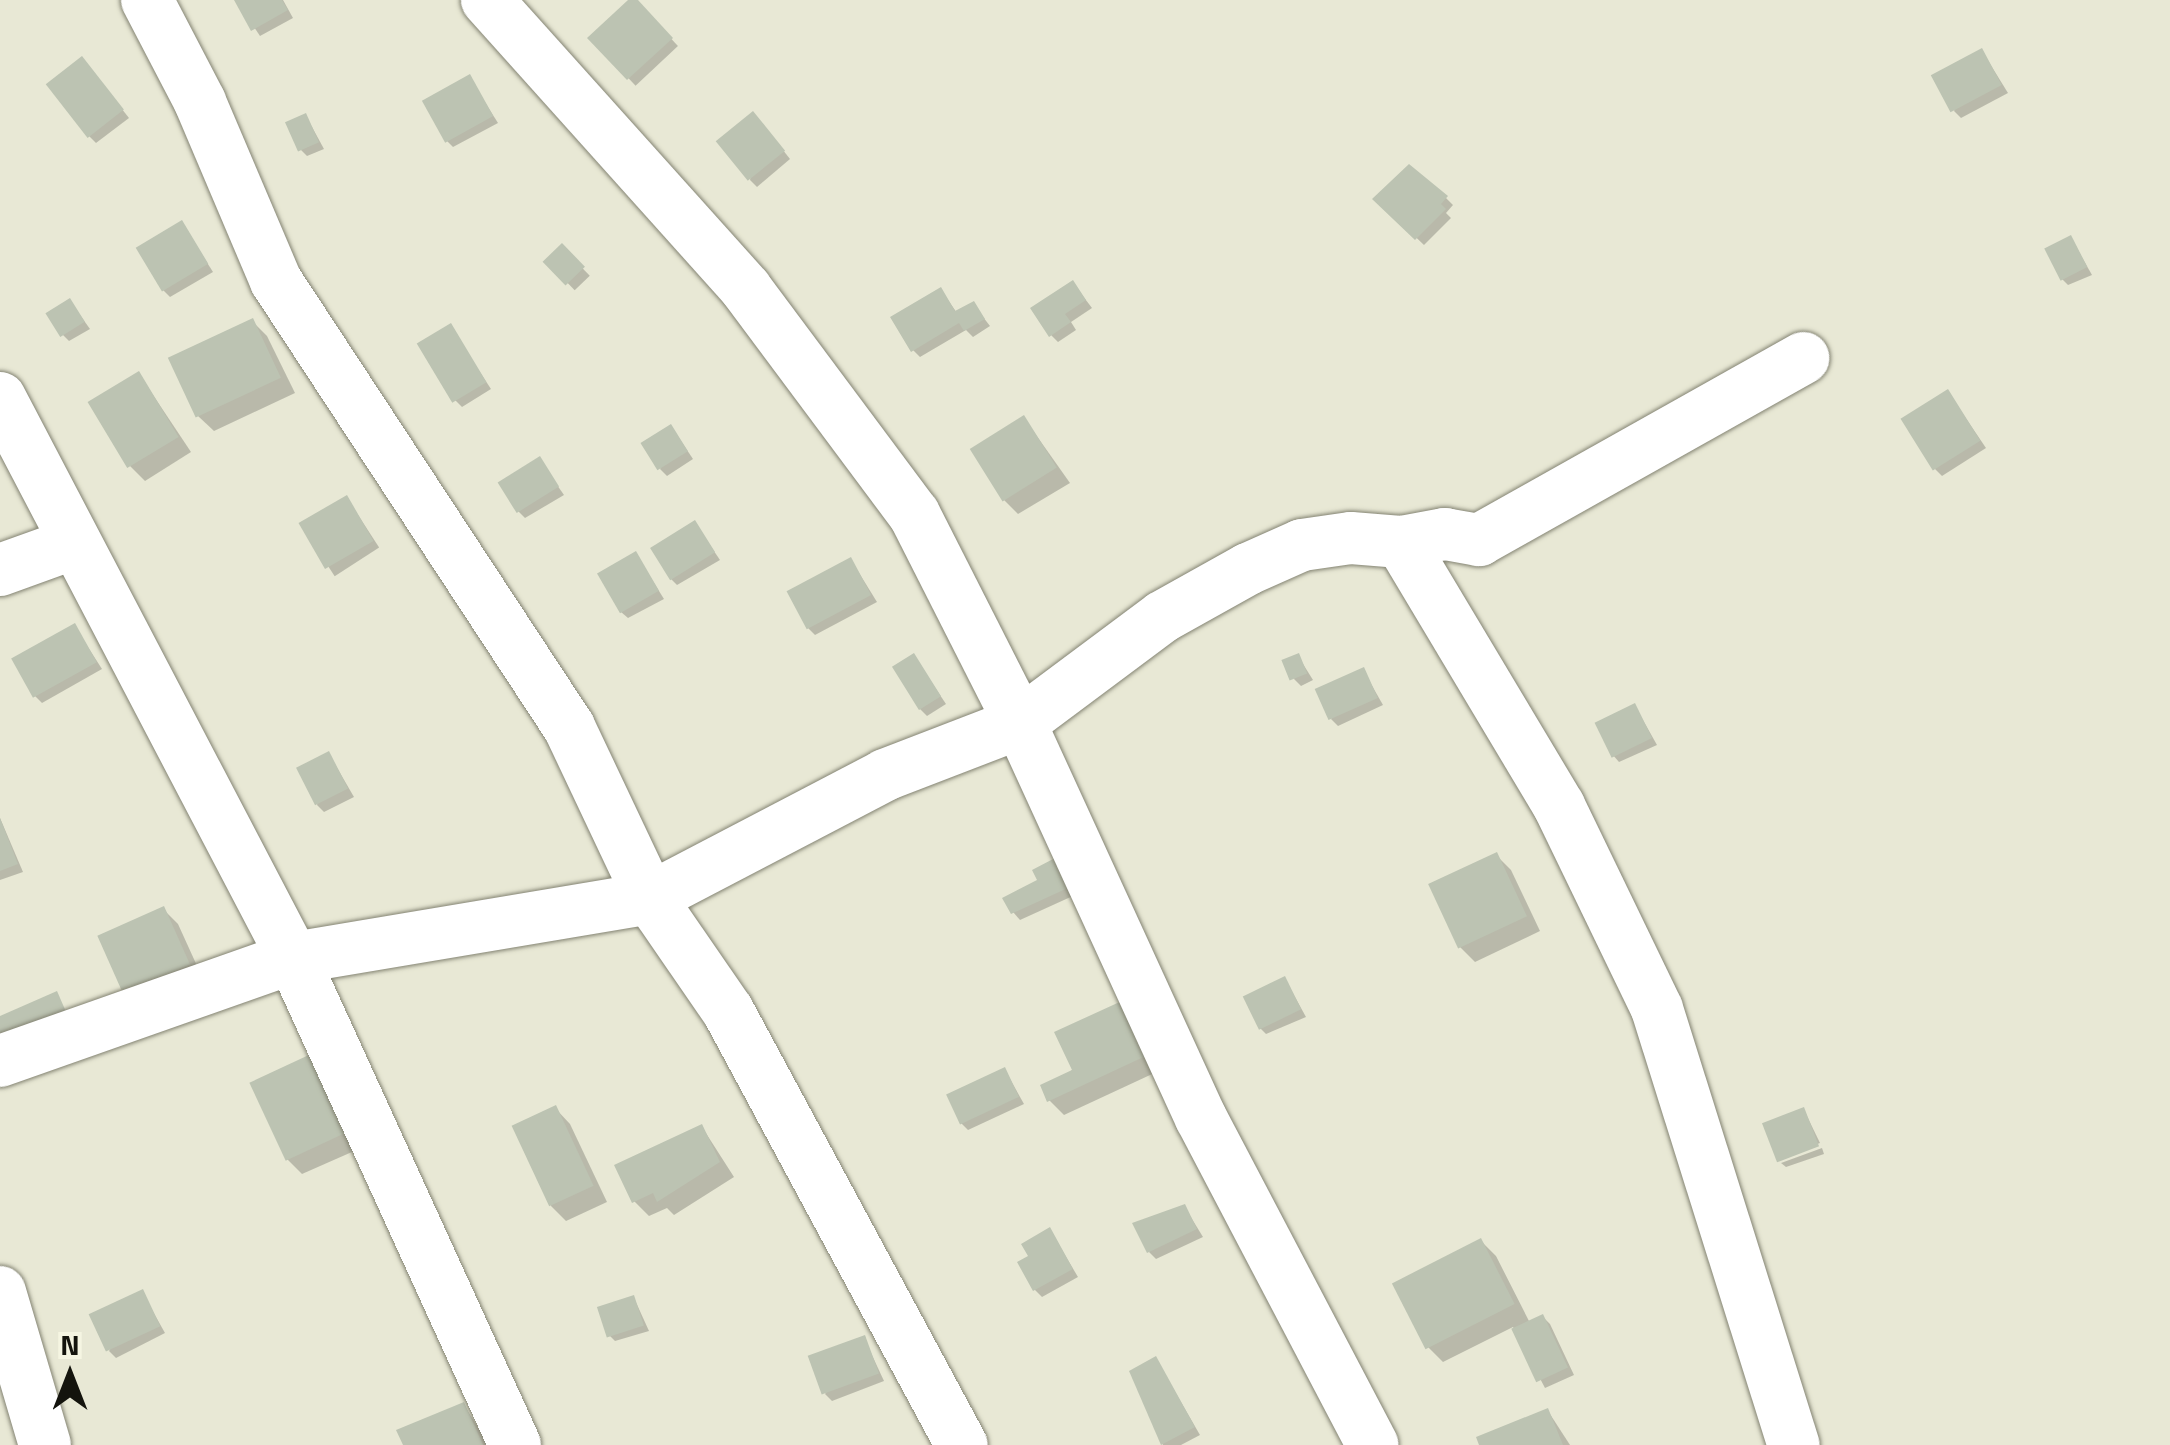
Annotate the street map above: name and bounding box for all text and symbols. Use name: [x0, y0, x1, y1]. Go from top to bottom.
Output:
text: N: [60, 1323, 80, 1366]
north arrow: [20, 1325, 120, 1425]

